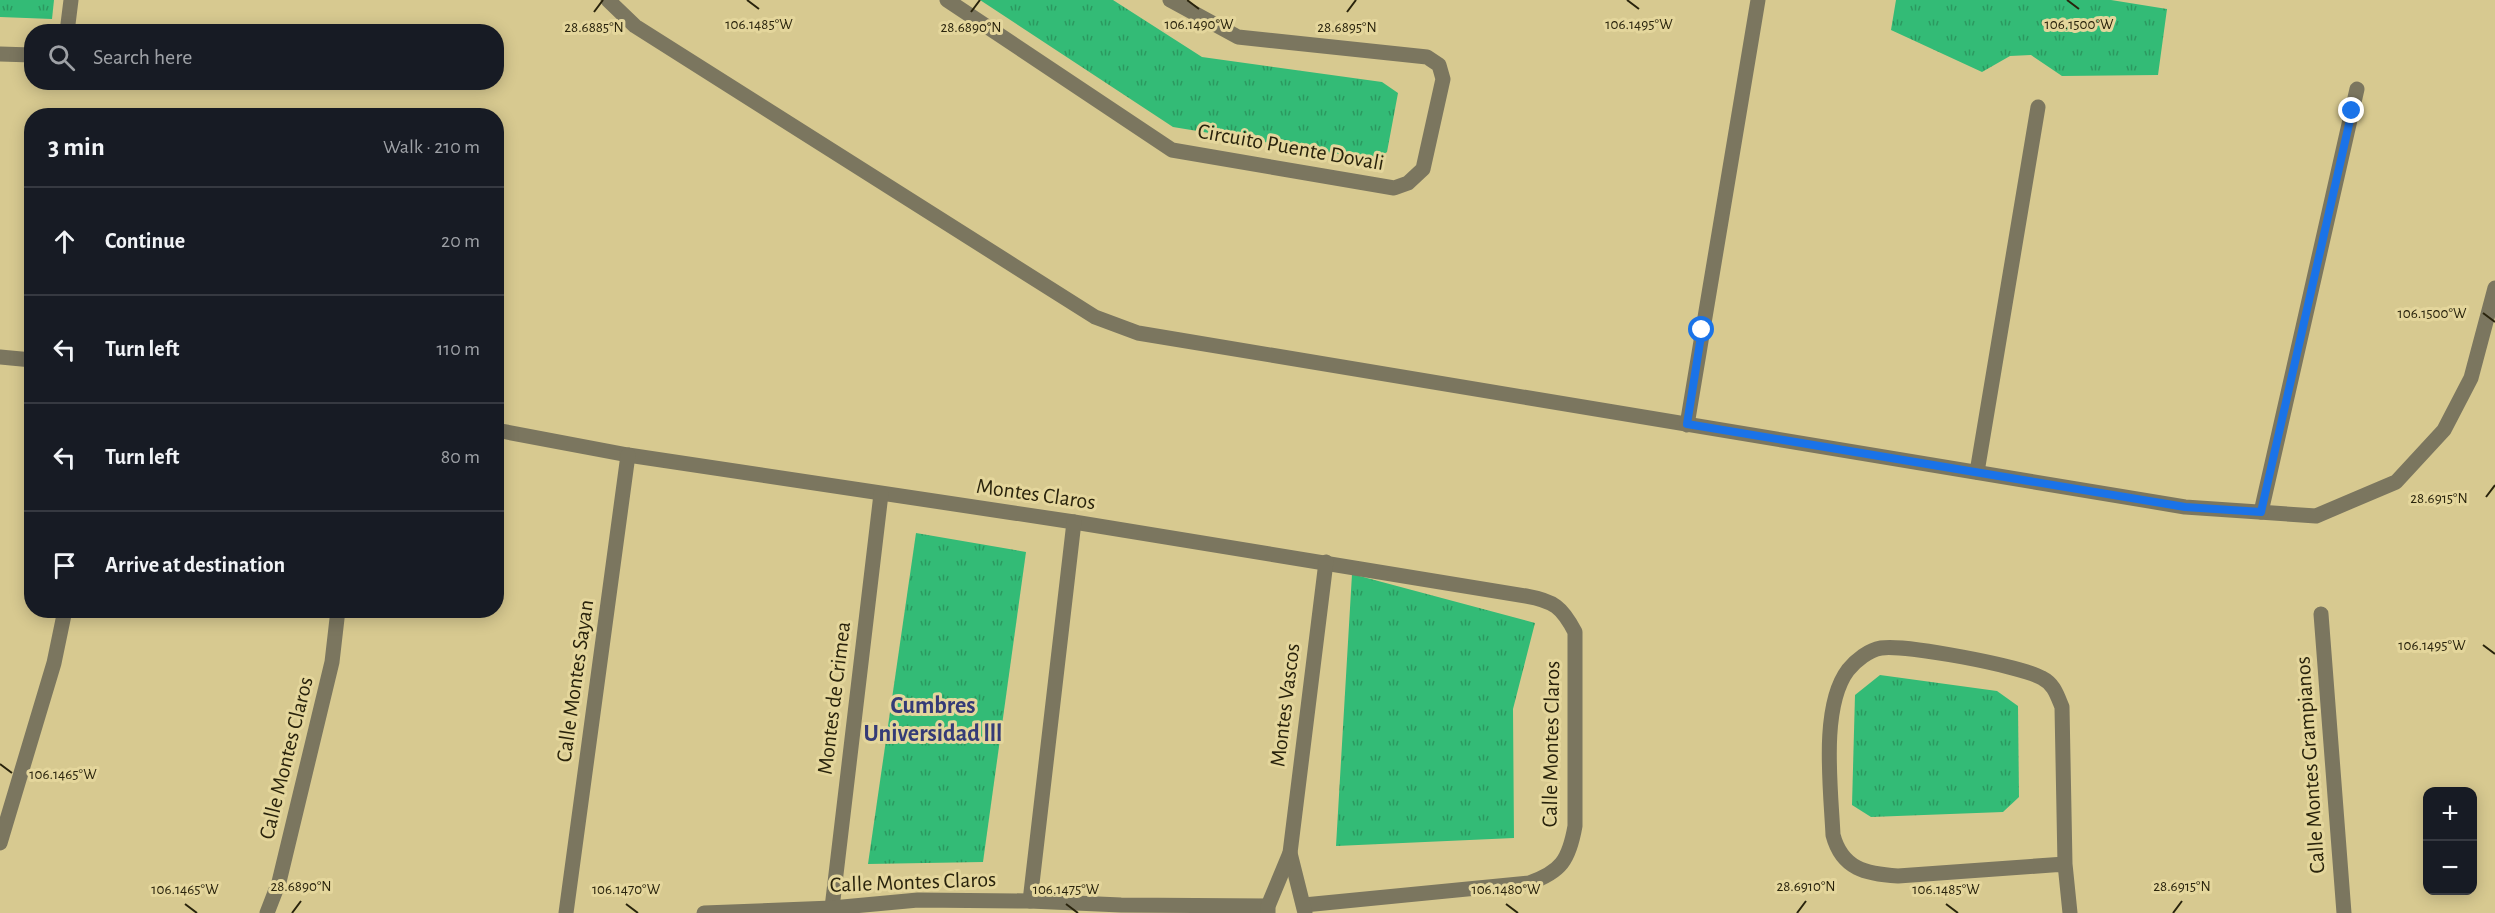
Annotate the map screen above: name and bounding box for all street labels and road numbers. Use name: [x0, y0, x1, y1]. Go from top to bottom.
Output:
street label: Circuito Puente Dovali: [1196, 120, 1386, 174]
street label: Montes Claros: [975, 475, 1097, 513]
street label: Calle Montes Sayan: [553, 598, 597, 764]
street label: Montes de Crimea: [814, 620, 854, 776]
street label: Montes Vascos: [1267, 642, 1303, 768]
street label: Calle Montes Grampianos: [2291, 656, 2329, 874]
street label: Calle Montes Claros: [1539, 661, 1563, 827]
street label: Calle Montes Claros: [255, 675, 317, 841]
street label: Calle Montes Claros: [829, 868, 997, 896]

